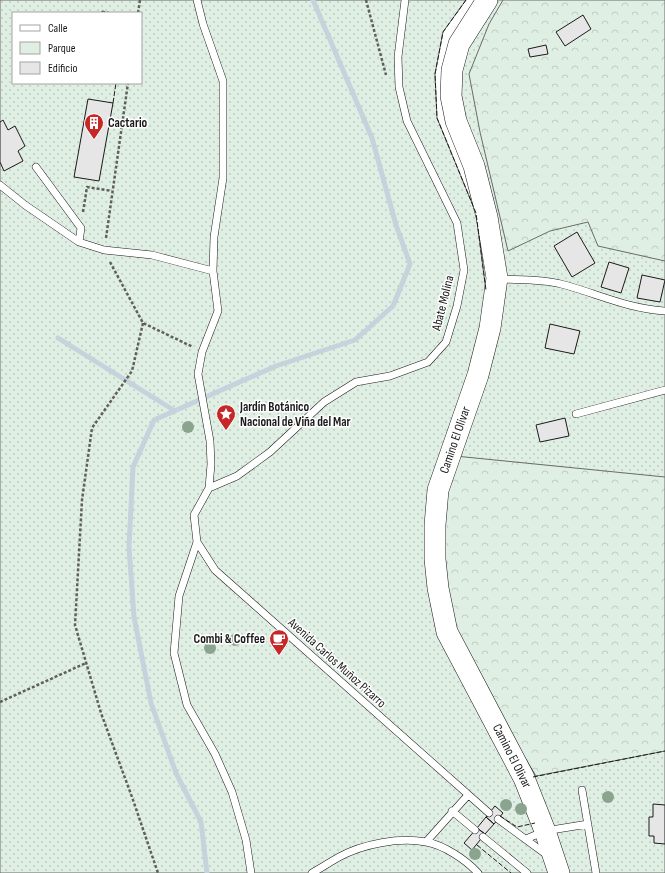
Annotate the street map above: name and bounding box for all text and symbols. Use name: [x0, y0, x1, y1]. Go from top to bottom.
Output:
legend: [12, 12, 142, 84]
text: Calle: [48, 21, 68, 36]
text: Parque: [48, 41, 76, 56]
text: Edificio: [48, 61, 77, 76]
building icon: Cactario: [83, 112, 105, 140]
place label: Cactario: [108, 115, 148, 131]
street label: Abate Molina: [428, 274, 458, 333]
place label: Jardín Botánico Nacional de Viña del Mar: [239, 399, 351, 430]
place icon: Jardín Botánico Nacional de Viña del Mar: [215, 403, 237, 431]
street label: Camino El Olivar: [436, 404, 474, 476]
street label: Avenida Carlos Muñoz Pizarro: [284, 614, 389, 711]
cafe icon: Combi & Coffee: [268, 628, 290, 656]
place label: Combi & Coffee: [194, 631, 265, 647]
street label: Camino El Olivar: [489, 721, 535, 791]

